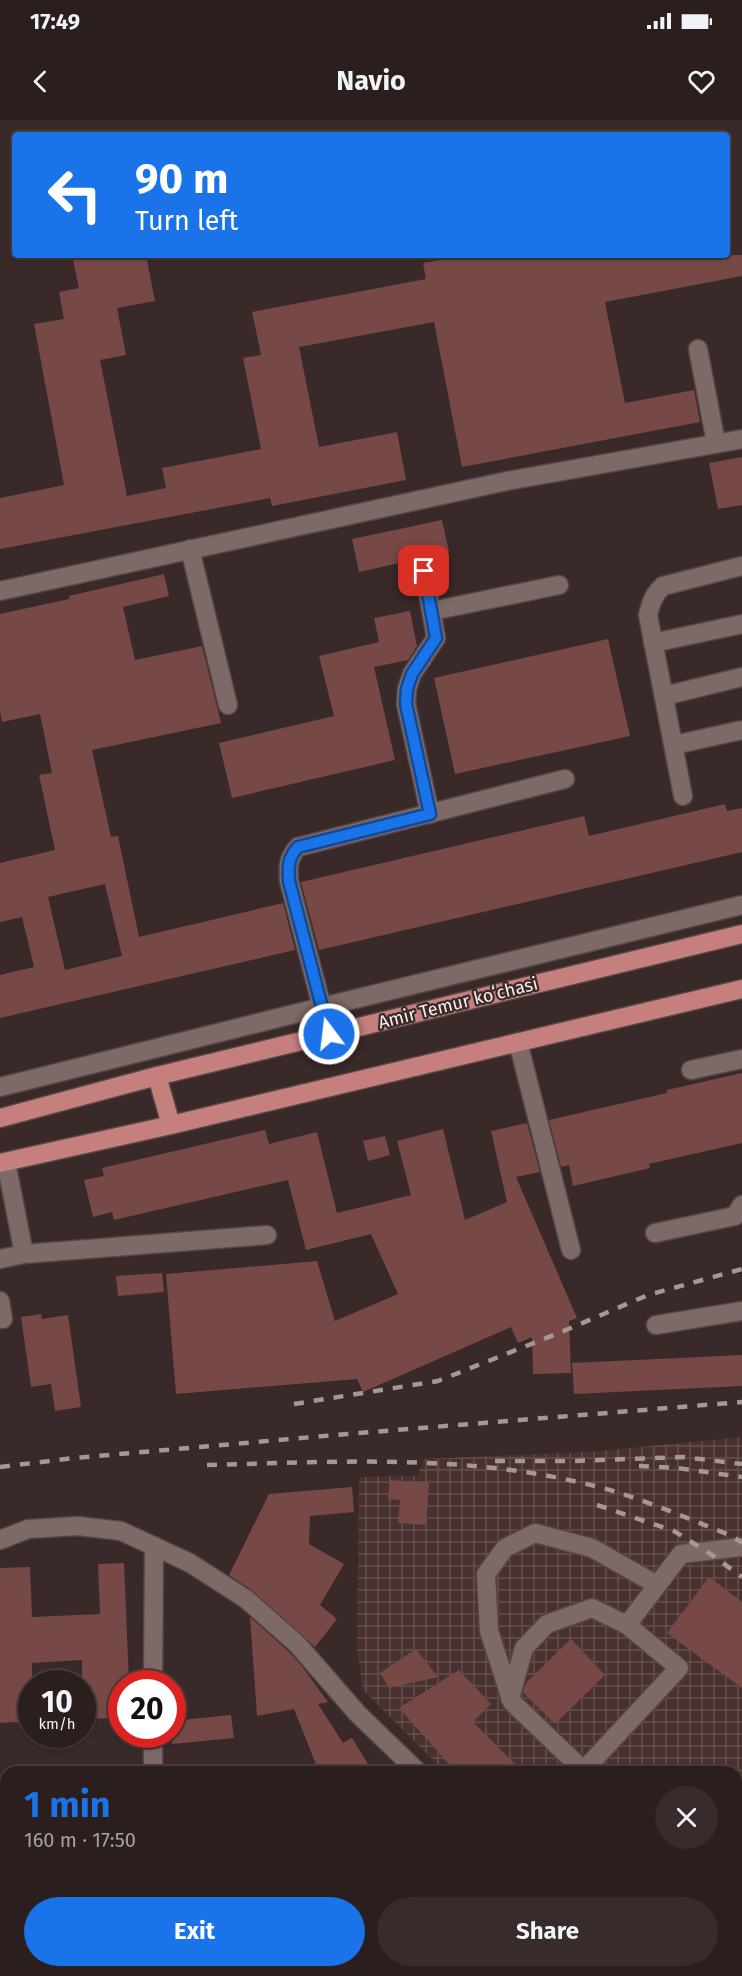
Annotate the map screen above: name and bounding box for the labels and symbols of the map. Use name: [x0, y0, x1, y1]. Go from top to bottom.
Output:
pin: [398, 545, 449, 596]
street label: Amir Temur koʻchasi: [376, 973, 540, 1033]
position arrow: [297, 1002, 361, 1066]
speed limit sign: 20: [108, 1670, 186, 1748]

